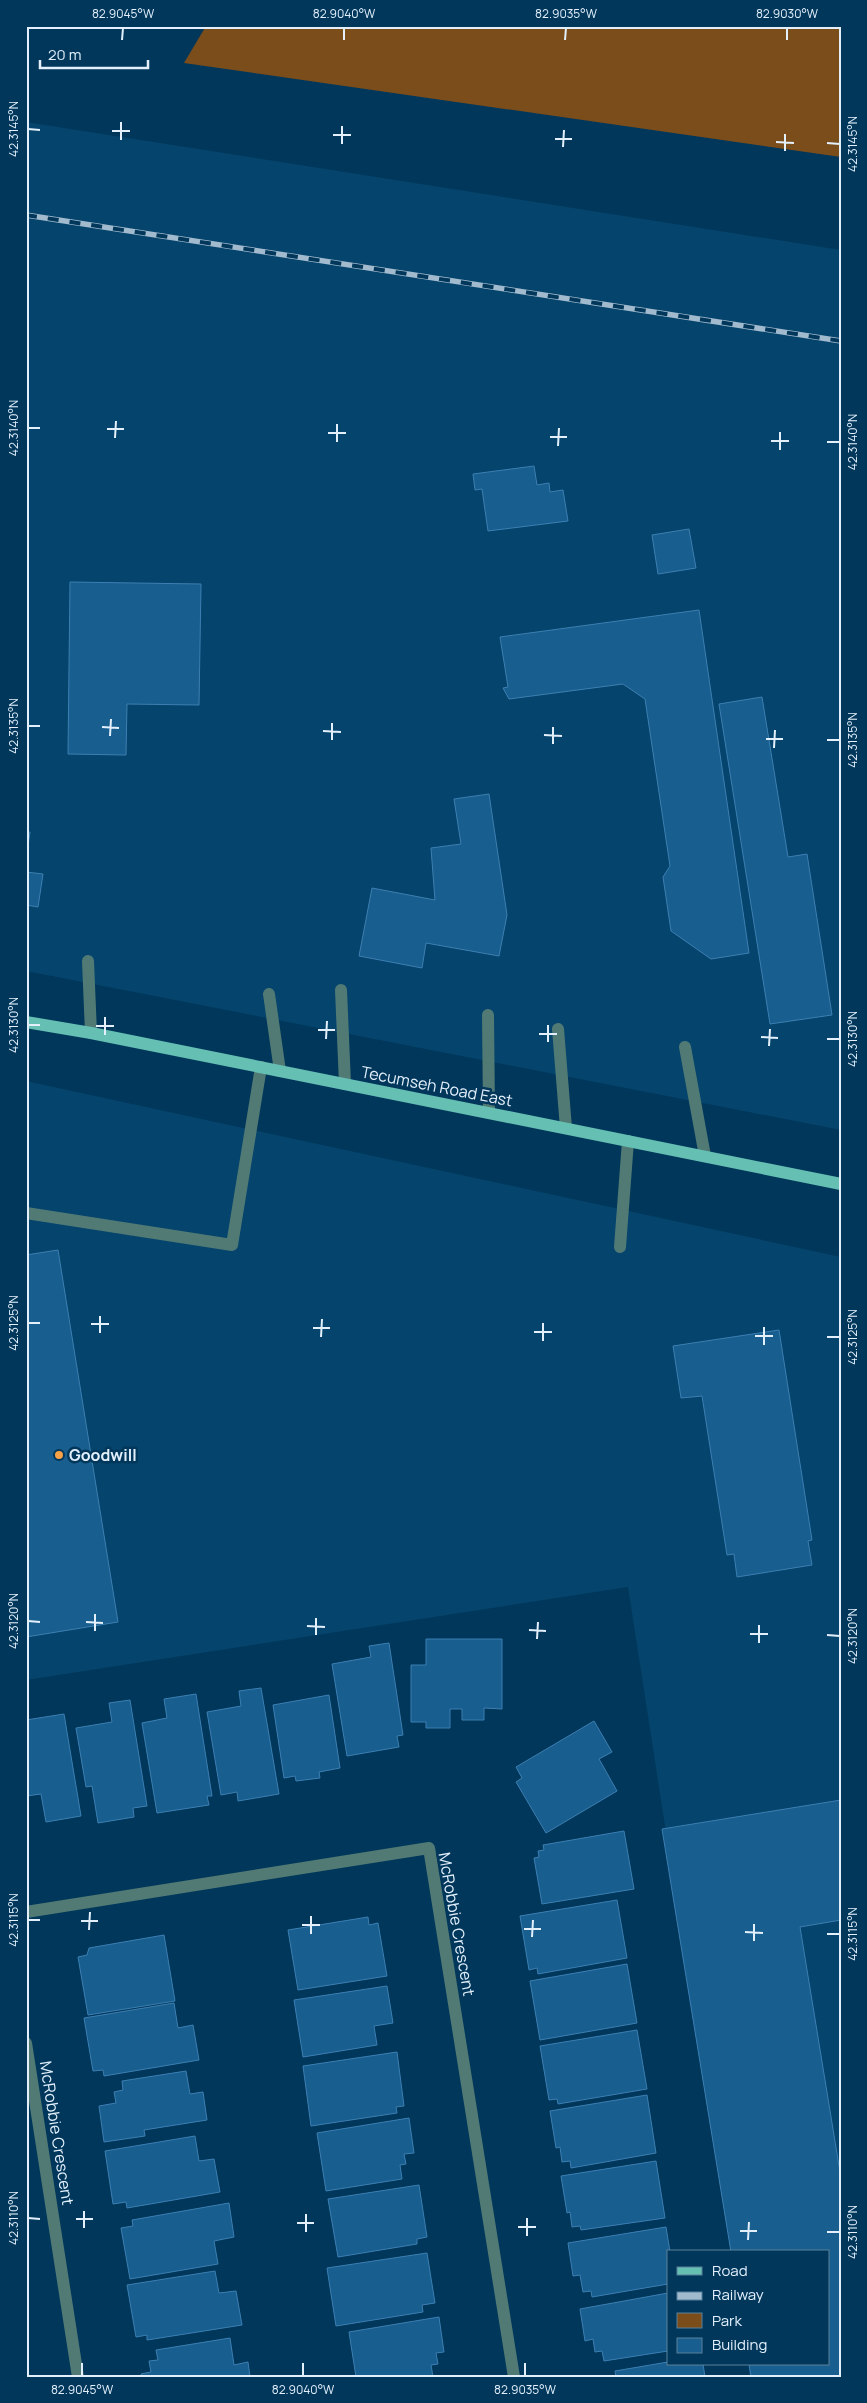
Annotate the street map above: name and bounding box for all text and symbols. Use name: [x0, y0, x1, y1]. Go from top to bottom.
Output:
text: 82.9045°W: [92, 5, 155, 22]
text: 82.9040°W: [313, 5, 376, 22]
text: 82.9035°W: [535, 5, 598, 22]
text: 82.9030°W: [756, 5, 819, 22]
scale bar: [40, 38, 148, 70]
text: 20 m: [48, 44, 81, 65]
text: 42.3145°N: [5, 101, 22, 157]
text: 42.3145°N: [844, 116, 861, 172]
text: 42.3140°N: [5, 400, 22, 456]
text: 42.3140°N: [844, 414, 861, 470]
text: 42.3135°N: [5, 698, 22, 754]
text: 42.3135°N: [844, 712, 861, 768]
text: 42.3130°N: [5, 997, 22, 1053]
text: 42.3130°N: [844, 1011, 861, 1067]
street label: Tecumseh Road East: [359, 1061, 515, 1111]
text: 42.3125°N: [5, 1295, 22, 1351]
text: 42.3125°N: [844, 1309, 861, 1365]
place label: Goodwill: [69, 1444, 137, 1466]
marker: Goodwill: [53, 1449, 65, 1461]
text: 42.3120°N: [5, 1593, 22, 1649]
text: 42.3120°N: [844, 1608, 861, 1664]
street label: McRobbie Crescent: [434, 1850, 480, 1998]
text: 42.3115°N: [5, 1893, 22, 1947]
text: 42.3115°N: [844, 1907, 861, 1961]
street label: McRobbie Crescent: [35, 2059, 79, 2207]
text: 42.3110°N: [5, 2191, 22, 2245]
text: 42.3110°N: [844, 2205, 861, 2259]
legend: [667, 2250, 830, 2366]
text: Road: [712, 2260, 748, 2281]
text: Railway: [712, 2284, 764, 2305]
text: Park: [712, 2310, 742, 2331]
text: Building: [712, 2334, 767, 2355]
text: 82.9045°W: [51, 2381, 114, 2398]
text: 82.9040°W: [272, 2381, 335, 2398]
text: 82.9035°W: [494, 2381, 557, 2398]

